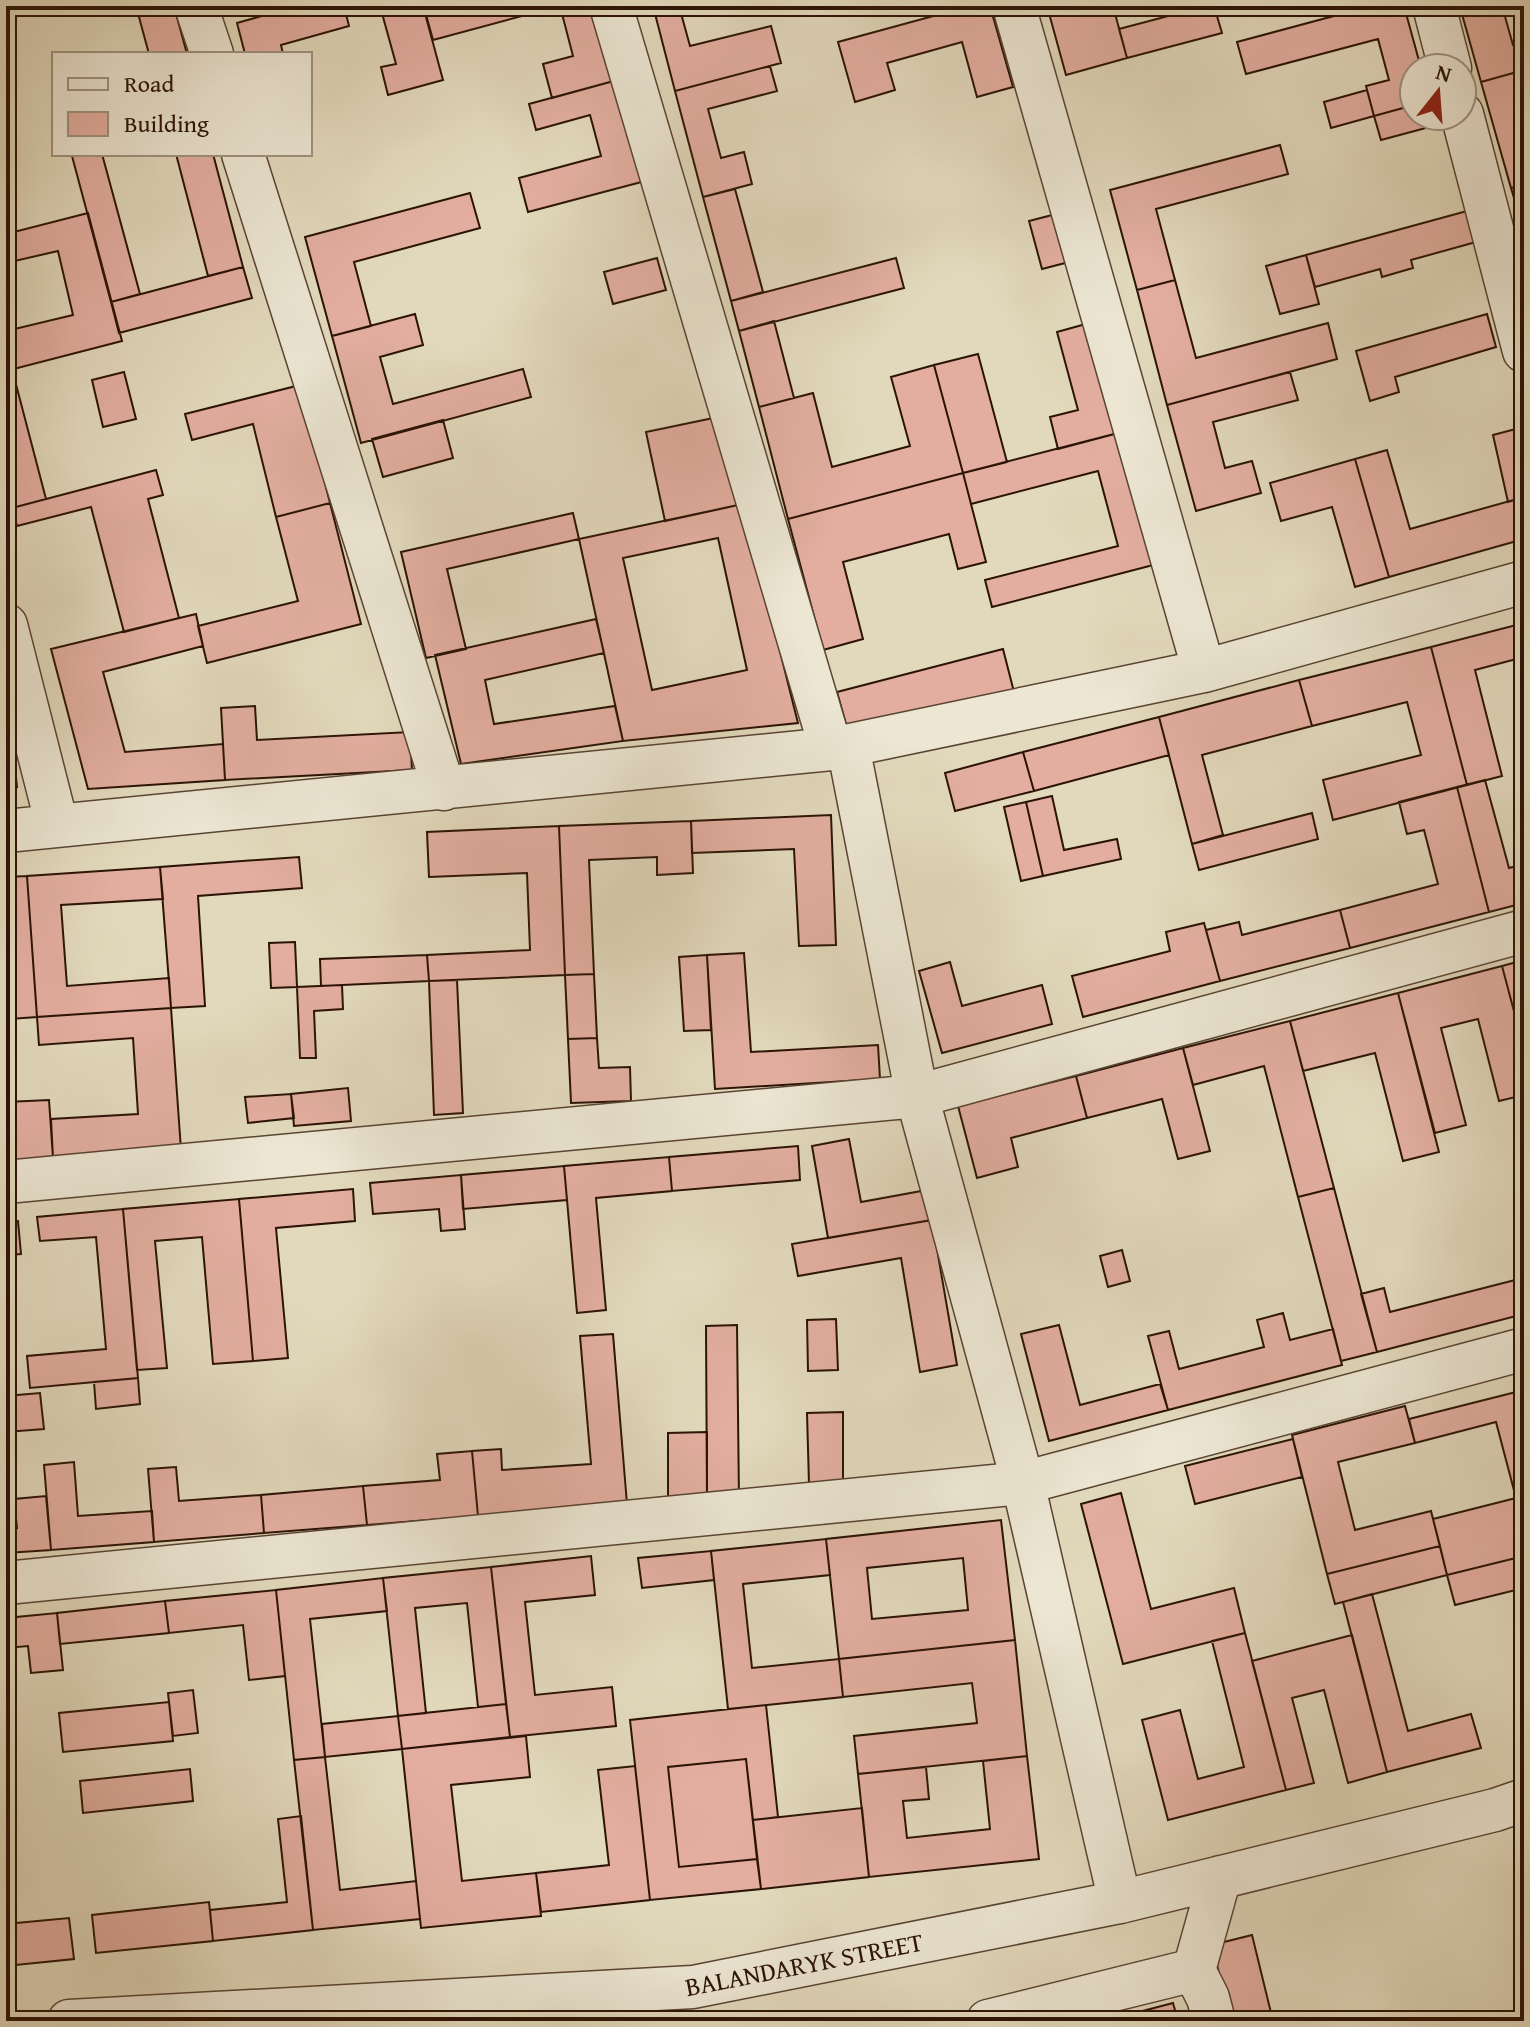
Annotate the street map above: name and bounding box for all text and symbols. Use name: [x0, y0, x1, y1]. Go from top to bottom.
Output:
legend: [52, 52, 312, 156]
north arrow: [1398, 52, 1478, 132]
text: N: [1432, 55, 1456, 90]
text: Road: [124, 66, 174, 101]
text: Building: [124, 106, 209, 141]
street label: BALANDARYK STREET: [682, 1922, 927, 2006]

